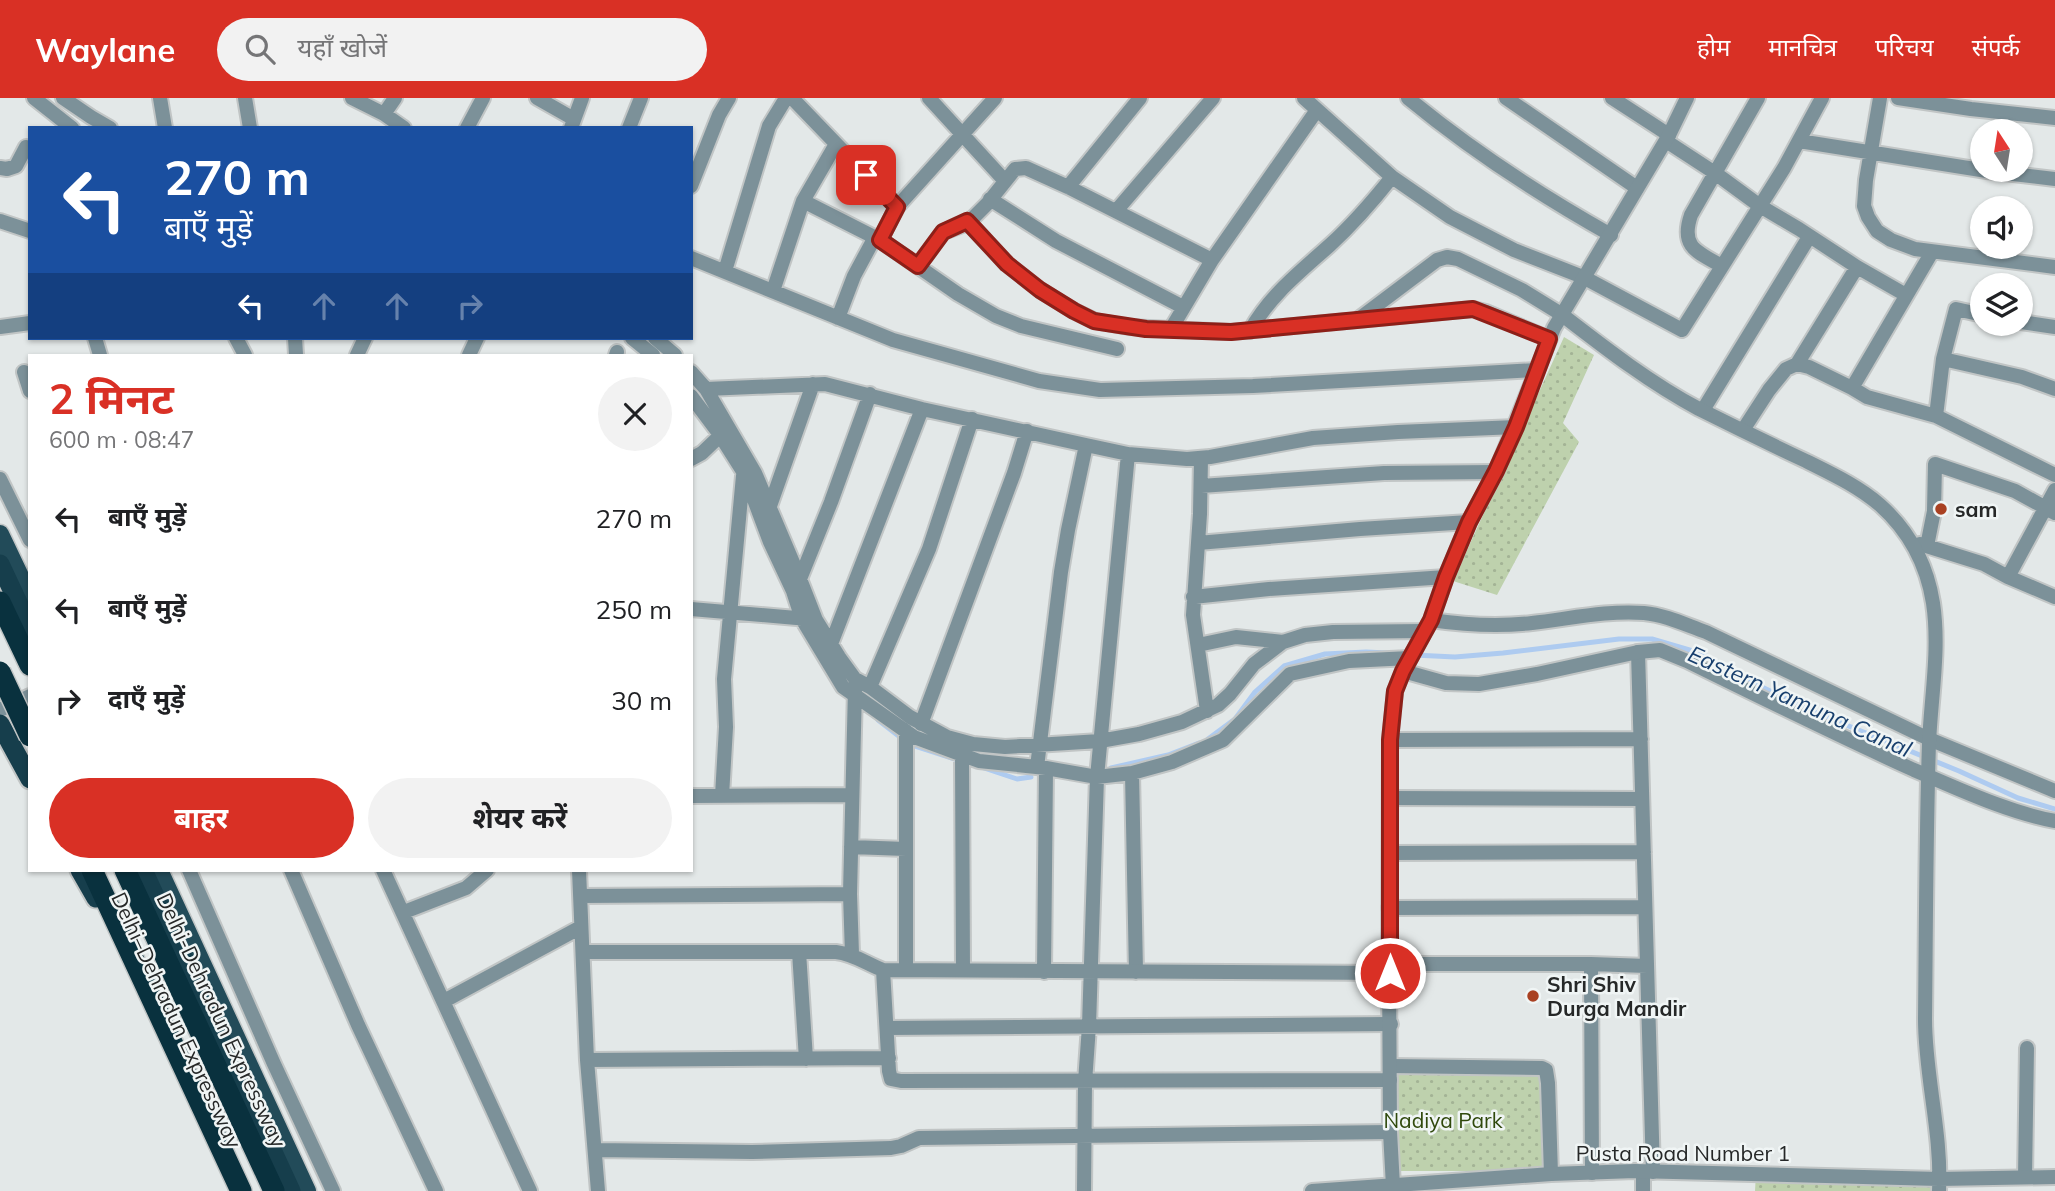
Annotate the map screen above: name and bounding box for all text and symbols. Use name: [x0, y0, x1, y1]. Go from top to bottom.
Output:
search box: [217, 18, 707, 81]
text: Waylane: [35, 29, 175, 70]
icon: search: [241, 30, 279, 68]
text: यहाँ खोजें: [297, 31, 387, 64]
text: होम: [1697, 32, 1730, 62]
text: मानचित्र: [1768, 32, 1837, 62]
text: परिचय: [1875, 32, 1934, 62]
text: संपर्क: [1972, 32, 2020, 62]
north arrow: [1970, 119, 2034, 182]
map controls: [1970, 119, 2033, 336]
pin: [836, 145, 896, 205]
text: 270 m: [164, 146, 310, 207]
icon: left: [49, 154, 140, 245]
icon: arrive: [847, 156, 885, 194]
button: sound: [1970, 196, 2033, 259]
text: बाएँ मुड़ें: [164, 207, 253, 247]
button: layers: [1970, 273, 2033, 336]
icon: left: [232, 287, 270, 325]
icon: ahead: [305, 287, 343, 325]
icon: ahead: [378, 287, 416, 325]
icon: right: [451, 287, 489, 325]
text: 2 मिनट: [49, 372, 174, 425]
button: close: [598, 377, 672, 451]
text: 600 m · 08:47: [49, 425, 194, 454]
place label: sam: [1955, 496, 1997, 522]
icon: left: [49, 500, 87, 538]
text: बाएँ मुड़ें: [108, 500, 186, 533]
marker: sam: [1933, 501, 1949, 517]
text: 270 m: [596, 502, 672, 535]
icon: left: [49, 591, 87, 629]
text: बाएँ मुड़ें: [108, 591, 186, 624]
text: 250 m: [596, 593, 672, 626]
water label: Eastern Yamuna Canal: [1684, 639, 1917, 764]
icon: right: [49, 682, 87, 720]
text: दाएँ मुड़ें: [108, 682, 185, 715]
text: 30 m: [611, 684, 672, 717]
button: बाहर: [49, 778, 354, 858]
button: शेयर करें: [368, 778, 672, 858]
street label: Delhi–Dehradun Expressway: [106, 888, 248, 1152]
street label: Delhi-Dehradun Expressway: [152, 889, 292, 1151]
position arrow: [1353, 936, 1427, 1010]
place label: Shri Shiv Durga Mandir: [1547, 971, 1687, 1021]
marker: Shri Shiv Durga Mandir: [1525, 988, 1541, 1004]
park label: Nadiya Park: [1383, 1107, 1503, 1133]
street label: Pusta Road Number 1: [1576, 1140, 1790, 1166]

